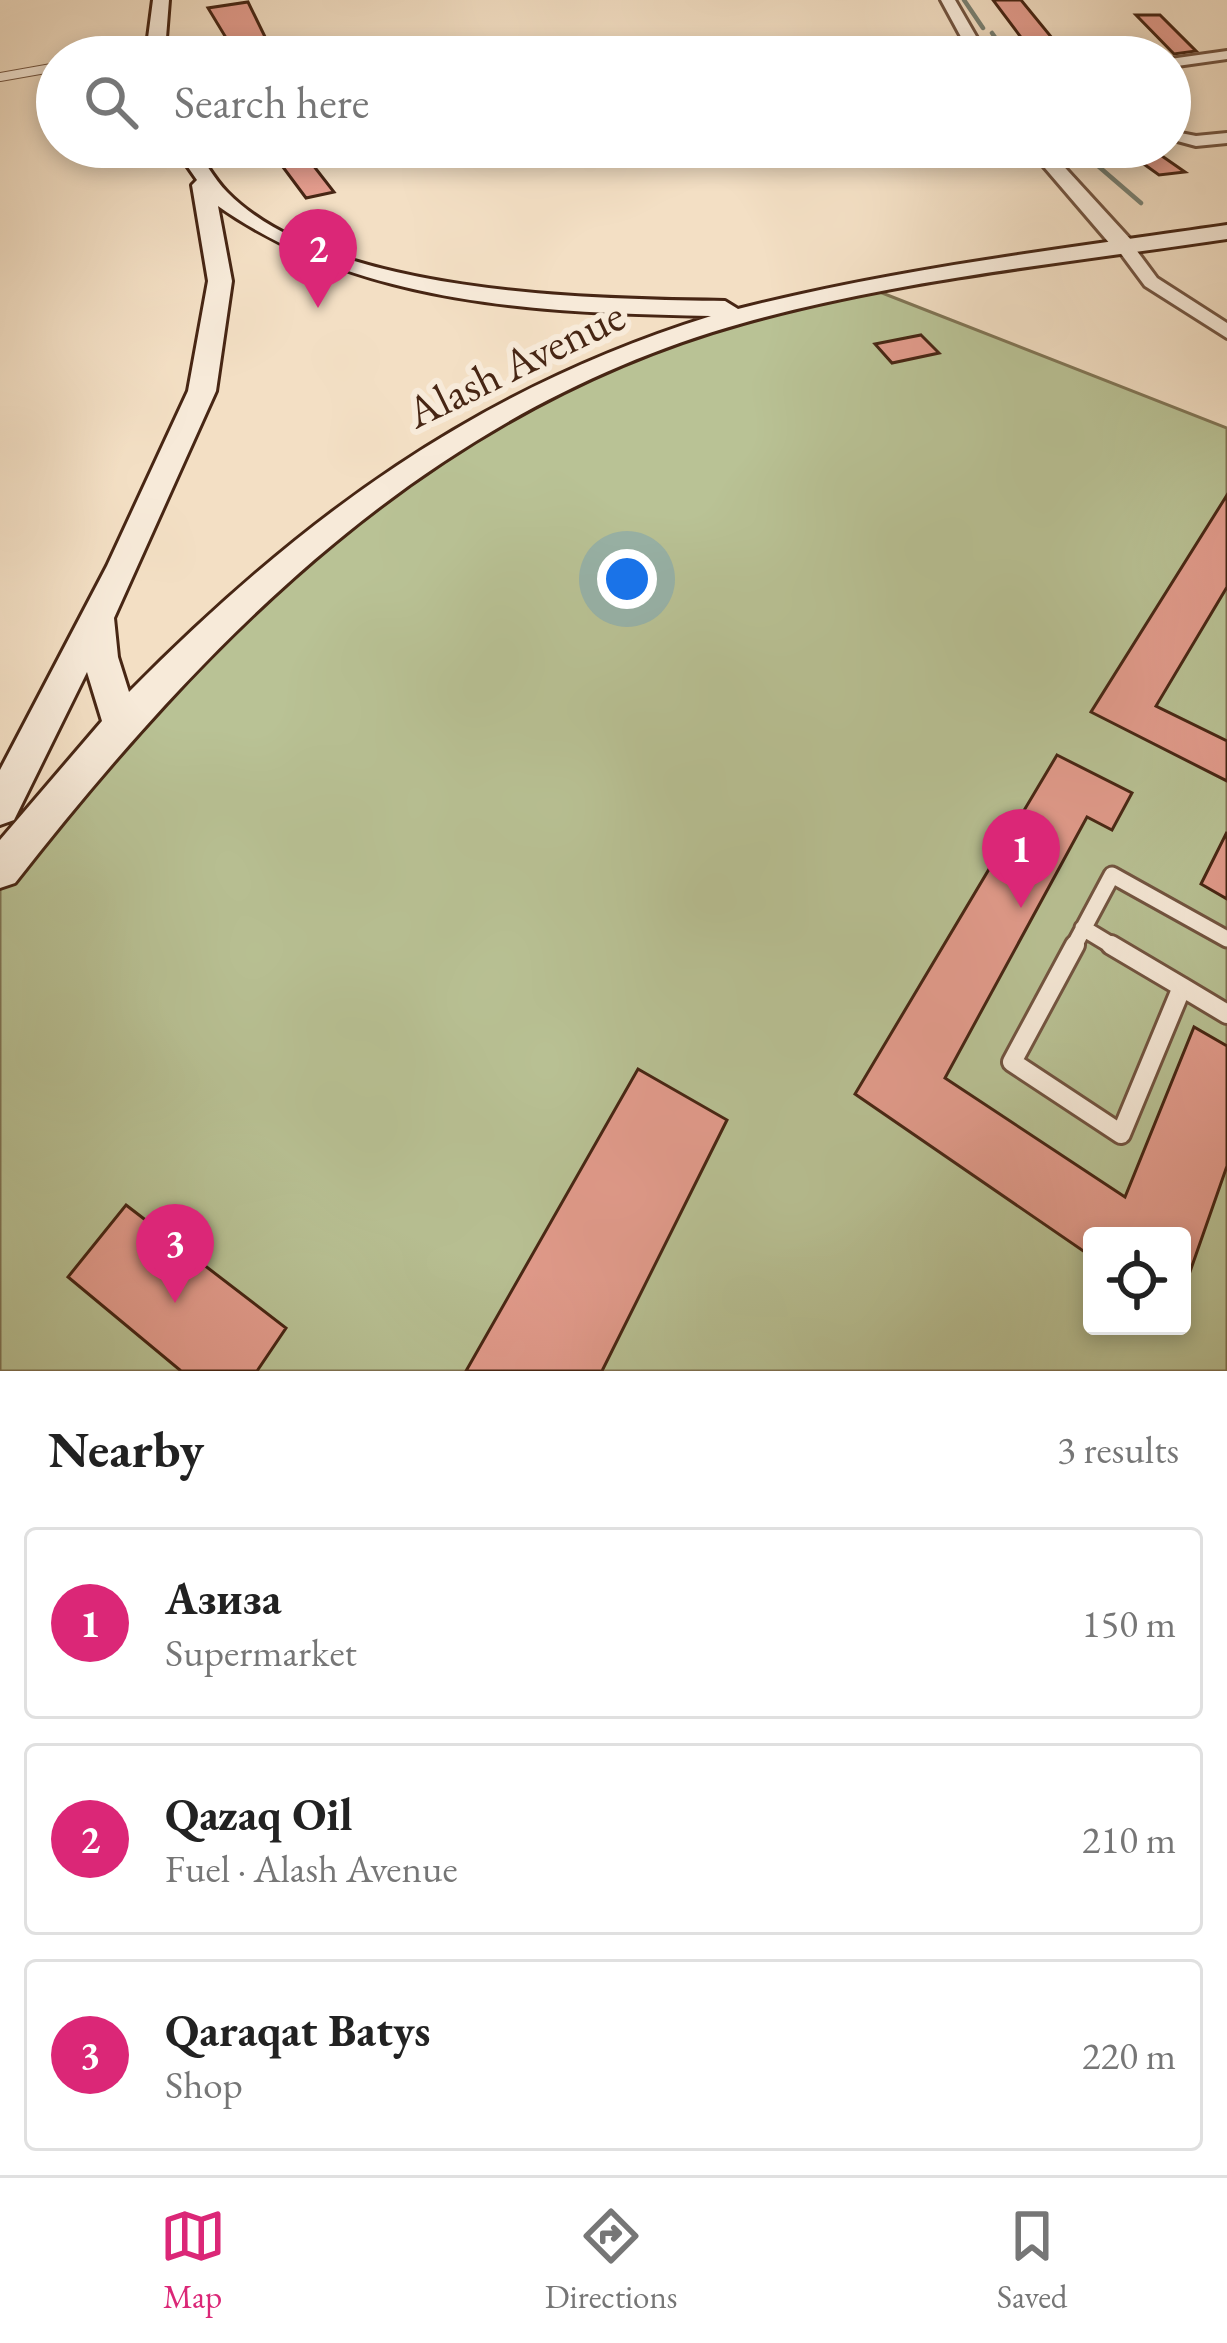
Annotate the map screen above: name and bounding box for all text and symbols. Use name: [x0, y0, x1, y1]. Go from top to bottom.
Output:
search box: [36, 36, 1191, 168]
icon: search: [78, 69, 144, 135]
text: Search here: [174, 73, 369, 131]
pin: 2: [279, 209, 357, 308]
street label: Alash Avenue: [395, 285, 634, 441]
your location: [597, 549, 657, 609]
pin: 1: [982, 809, 1060, 908]
pin: 3: [136, 1204, 214, 1303]
map controls: [1083, 1227, 1191, 1335]
button: locate: [1083, 1227, 1191, 1335]
text: Nearby: [48, 1416, 204, 1482]
text: 3 results: [1057, 1424, 1179, 1475]
text: Азиза: [165, 1569, 281, 1627]
text: 1: [80, 1598, 100, 1649]
text: 150 m: [1082, 1598, 1176, 1649]
text: Supermarket: [165, 1627, 357, 1678]
text: Qazaq Oil: [165, 1785, 352, 1843]
text: 2: [80, 1814, 100, 1865]
text: 210 m: [1082, 1814, 1176, 1865]
text: Fuel · Alash Avenue: [165, 1843, 458, 1894]
text: Qaraqat Batys: [165, 2001, 430, 2059]
text: 3: [80, 2030, 100, 2081]
text: 220 m: [1082, 2030, 1176, 2081]
text: Shop: [165, 2059, 243, 2110]
tab: Map: [160, 2203, 226, 2318]
tab: Directions: [545, 2203, 678, 2318]
tab: Saved: [997, 2203, 1067, 2318]

